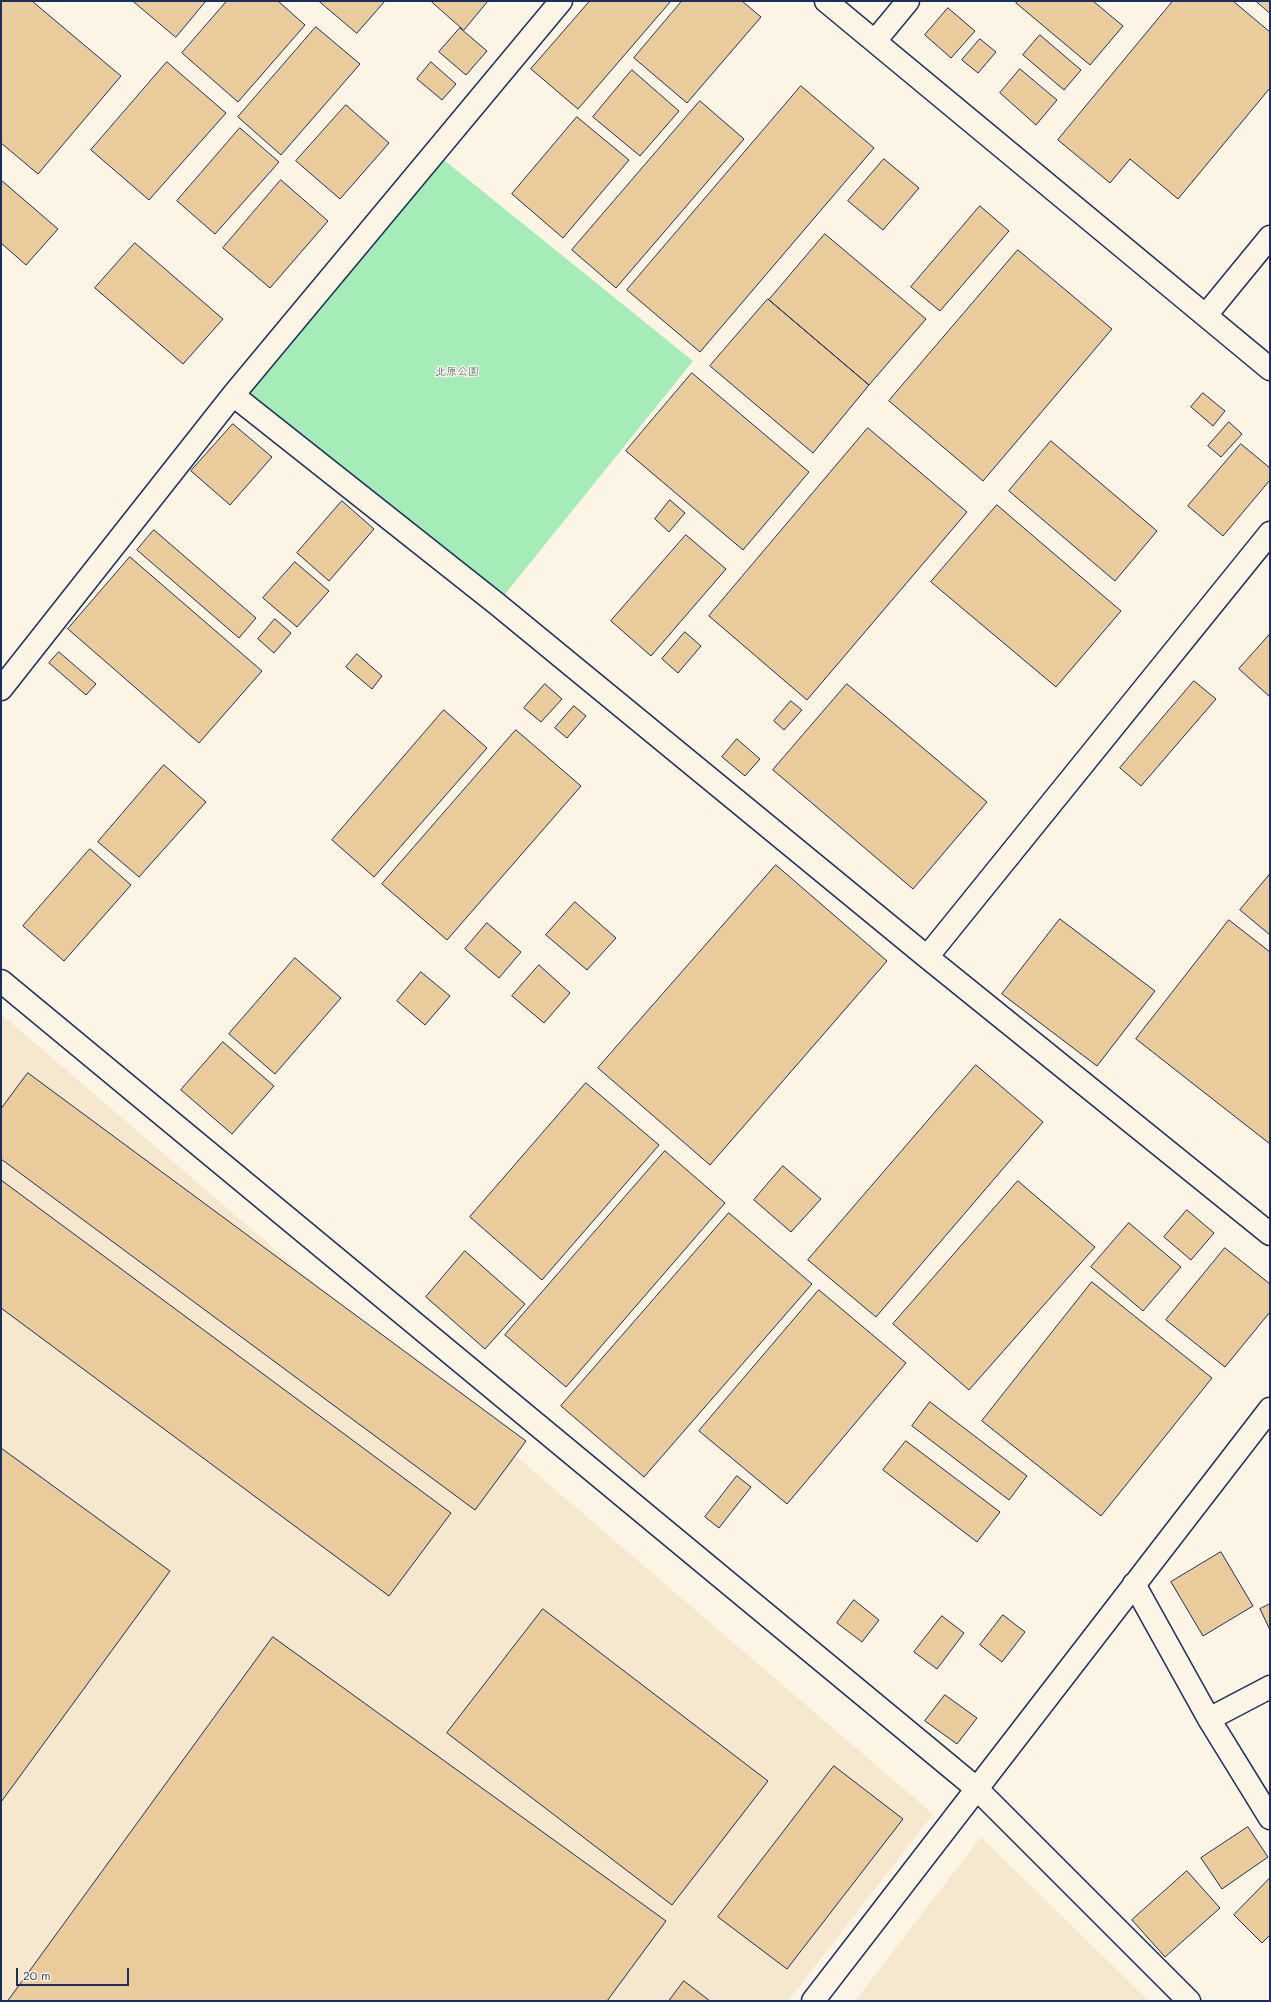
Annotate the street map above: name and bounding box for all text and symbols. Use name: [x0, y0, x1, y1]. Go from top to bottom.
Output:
park label: 北原公園: [435, 365, 479, 379]
scale bar: [18, 1960, 131, 1986]
text: 20 m: [23, 1967, 51, 1983]

